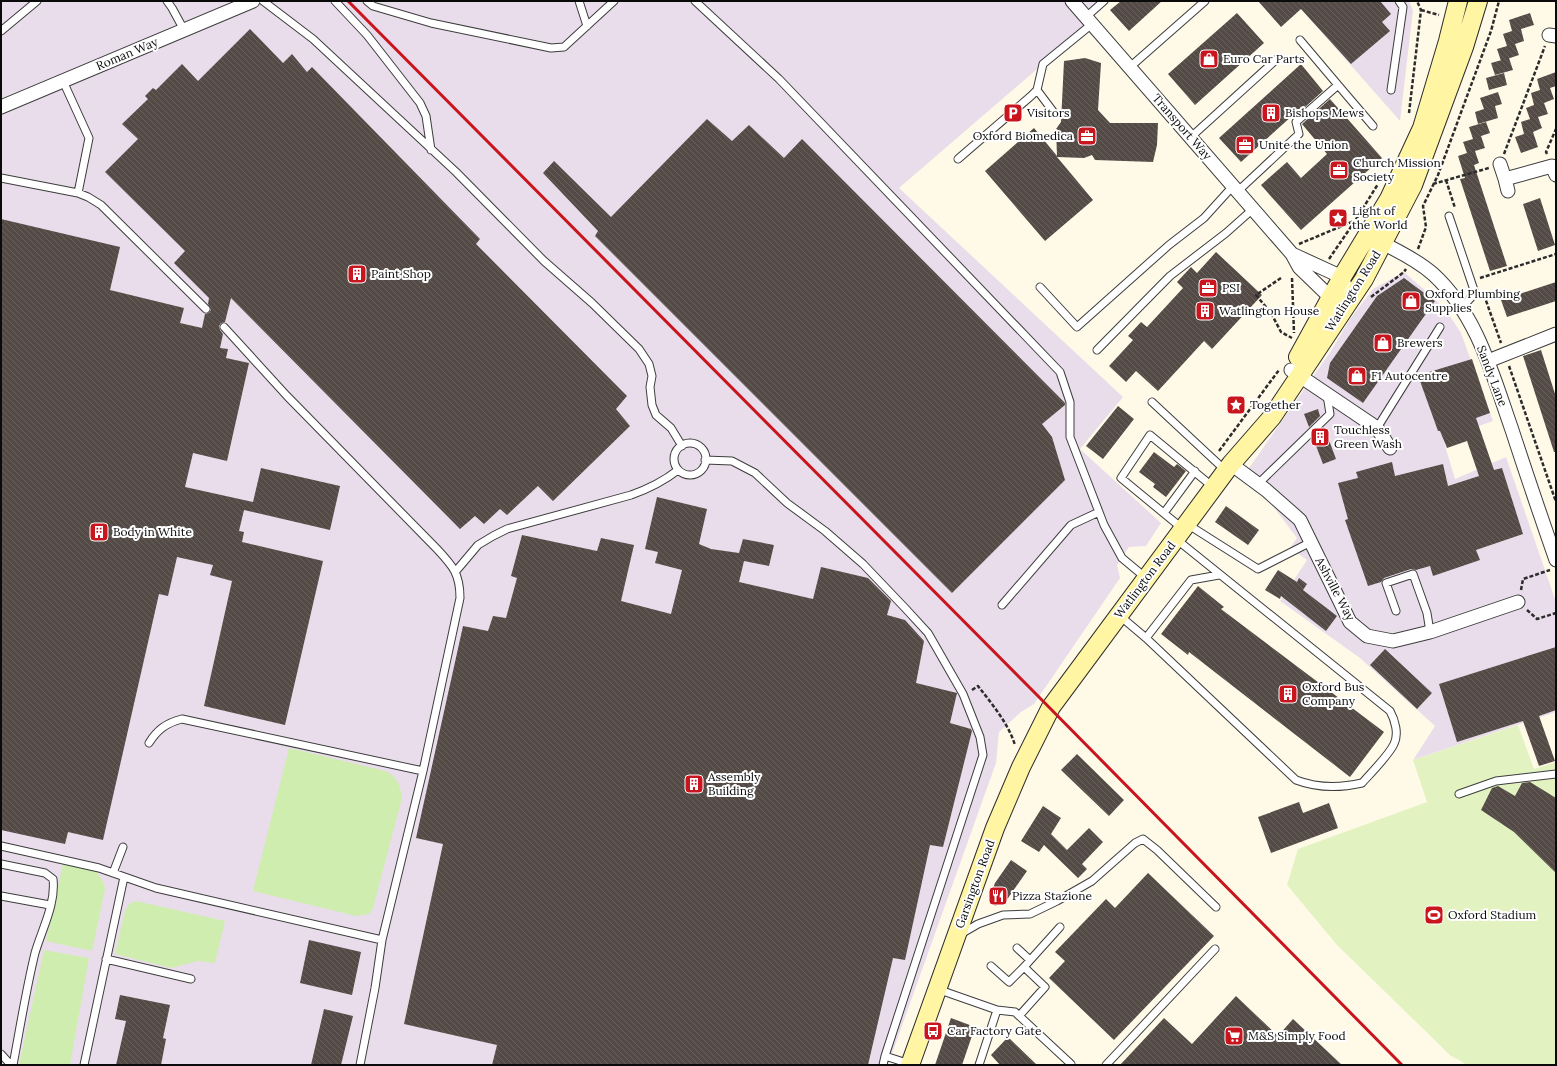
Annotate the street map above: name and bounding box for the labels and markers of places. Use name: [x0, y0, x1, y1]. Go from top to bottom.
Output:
shop icon: Euro Car Parts: [1198, 48, 1220, 70]
place label: Euro Car Parts: [1223, 51, 1305, 66]
parking icon: Visitors: [1002, 102, 1024, 124]
building icon: Bishops Mews: [1260, 102, 1282, 124]
place label: Visitors: [1026, 105, 1070, 120]
place label: Bishops Mews: [1285, 105, 1364, 120]
office icon: Oxford Biomedica: [1076, 125, 1098, 147]
place label: Oxford Biomedica: [973, 128, 1073, 143]
office icon: Unite the Union: [1234, 134, 1256, 156]
place label: Unite the Union: [1259, 137, 1349, 152]
place label: Church Mission Society: [1353, 155, 1441, 184]
office icon: Church Mission Society: [1328, 159, 1350, 181]
place label: Light of the World: [1352, 203, 1408, 232]
place icon: Light of the World: [1327, 207, 1349, 229]
building icon: Paint Shop: [346, 263, 368, 285]
place label: Paint Shop: [371, 266, 431, 281]
office icon: PSI: [1197, 277, 1219, 299]
place label: PSI: [1222, 280, 1240, 295]
place label: Oxford Plumbing Supplies: [1425, 286, 1520, 315]
shop icon: Oxford Plumbing Supplies: [1400, 290, 1422, 312]
building icon: Watlington House: [1194, 300, 1216, 322]
place label: Watlington House: [1219, 303, 1320, 318]
shop icon: Brewers: [1372, 332, 1394, 354]
place label: Brewers: [1397, 335, 1443, 350]
shop icon: F1 Autocentre: [1346, 365, 1368, 387]
place label: F1 Autocentre: [1371, 368, 1448, 383]
place icon: Together: [1225, 394, 1247, 416]
place label: Together: [1250, 397, 1301, 412]
place label: Touchless Green Wash: [1334, 422, 1402, 451]
building icon: Touchless Green Wash: [1309, 426, 1331, 448]
building icon: Body in White: [88, 521, 110, 543]
place label: Body in White: [113, 524, 192, 539]
place label: Oxford Bus Company: [1302, 679, 1365, 708]
building icon: Oxford Bus Company: [1277, 683, 1299, 705]
place label: Assembly Building: [707, 769, 761, 798]
building icon: Assembly Building: [683, 773, 705, 795]
restaurant icon: Pizza Stazione: [987, 885, 1009, 907]
place label: Pizza Stazione: [1012, 888, 1093, 903]
sports icon: Oxford Stadium: [1423, 904, 1445, 926]
place label: Oxford Stadium: [1448, 907, 1537, 922]
bus stop icon: Car Factory Gate: [922, 1020, 944, 1042]
place label: Car Factory Gate: [947, 1023, 1042, 1038]
supermarket icon: M&S Simply Food: [1223, 1025, 1245, 1047]
place label: M&S Simply Food: [1248, 1028, 1346, 1043]

